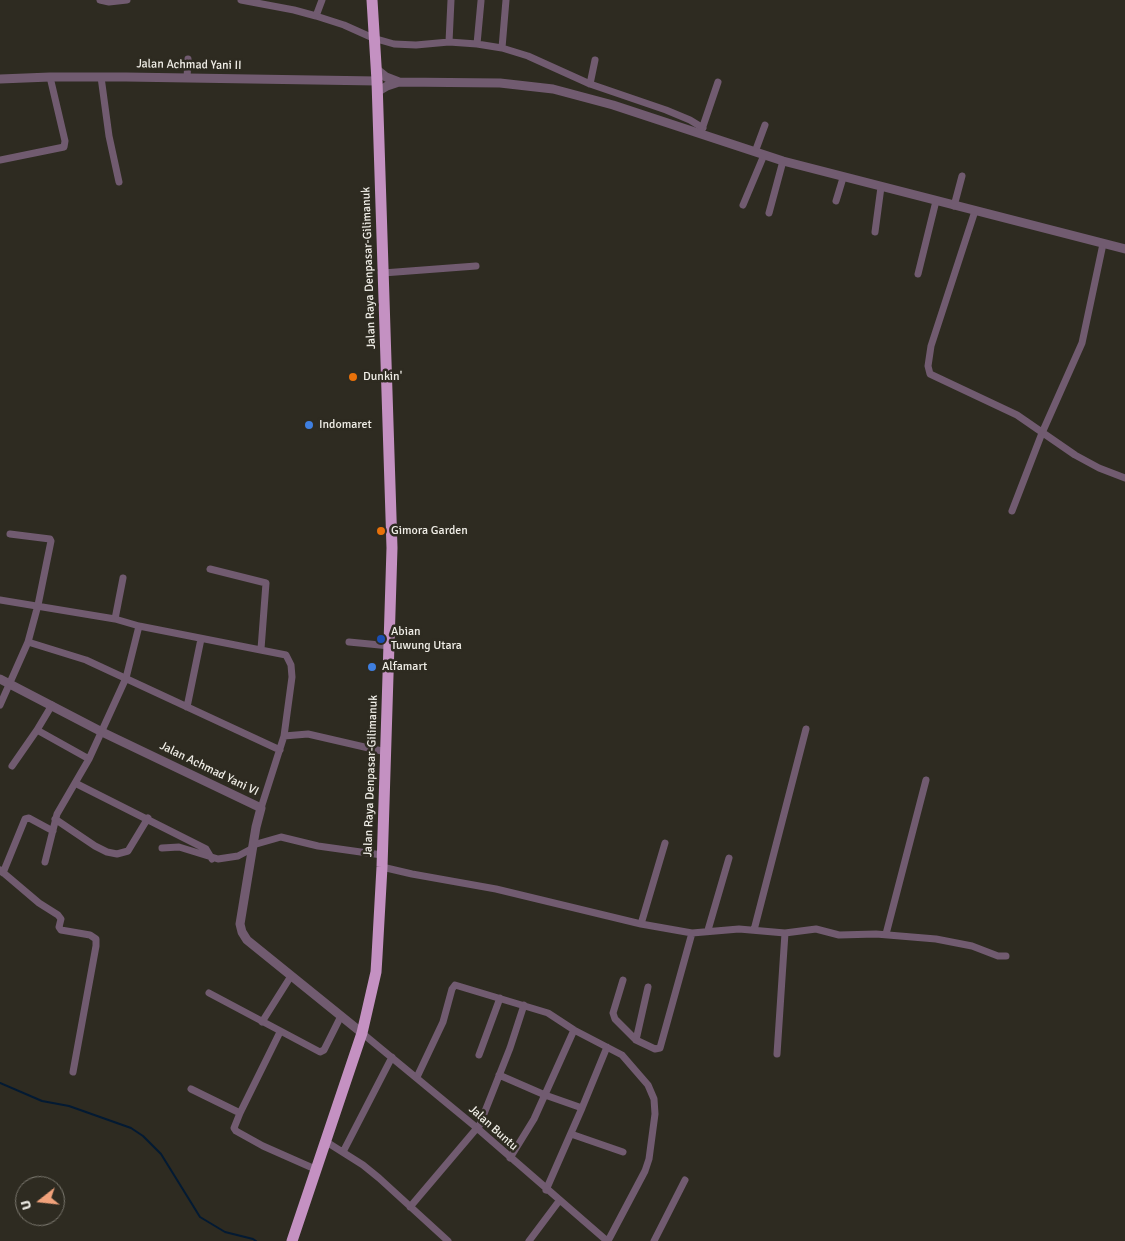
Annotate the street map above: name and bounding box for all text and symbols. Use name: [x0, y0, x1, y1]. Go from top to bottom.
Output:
street label: Jalan Achmad Yani II: [136, 57, 242, 73]
street label: Jalan Raya Denpasar-Gilimanuk: [359, 187, 379, 349]
place label: Dunkin': [363, 370, 402, 384]
marker: Dunkin': [347, 371, 359, 383]
place label: Indomaret: [319, 418, 372, 432]
marker: Indomaret: [303, 419, 315, 431]
place label: Gimora Garden: [391, 524, 468, 538]
marker: Gimora Garden: [375, 525, 387, 537]
place label: Abian Tuwung Utara: [391, 625, 462, 653]
marker: Abian Tuwung Utara: [375, 633, 387, 645]
place label: Alfamart: [382, 660, 427, 674]
marker: Alfamart: [366, 661, 378, 673]
street label: Jalan Raya Denpasar-Gilimanuk: [361, 695, 381, 857]
street label: Jalan Achmad Yani VI: [157, 739, 261, 799]
street label: Jalan Buntu: [465, 1102, 521, 1154]
north arrow: [15, 1176, 65, 1226]
text: U: [17, 1198, 36, 1212]

